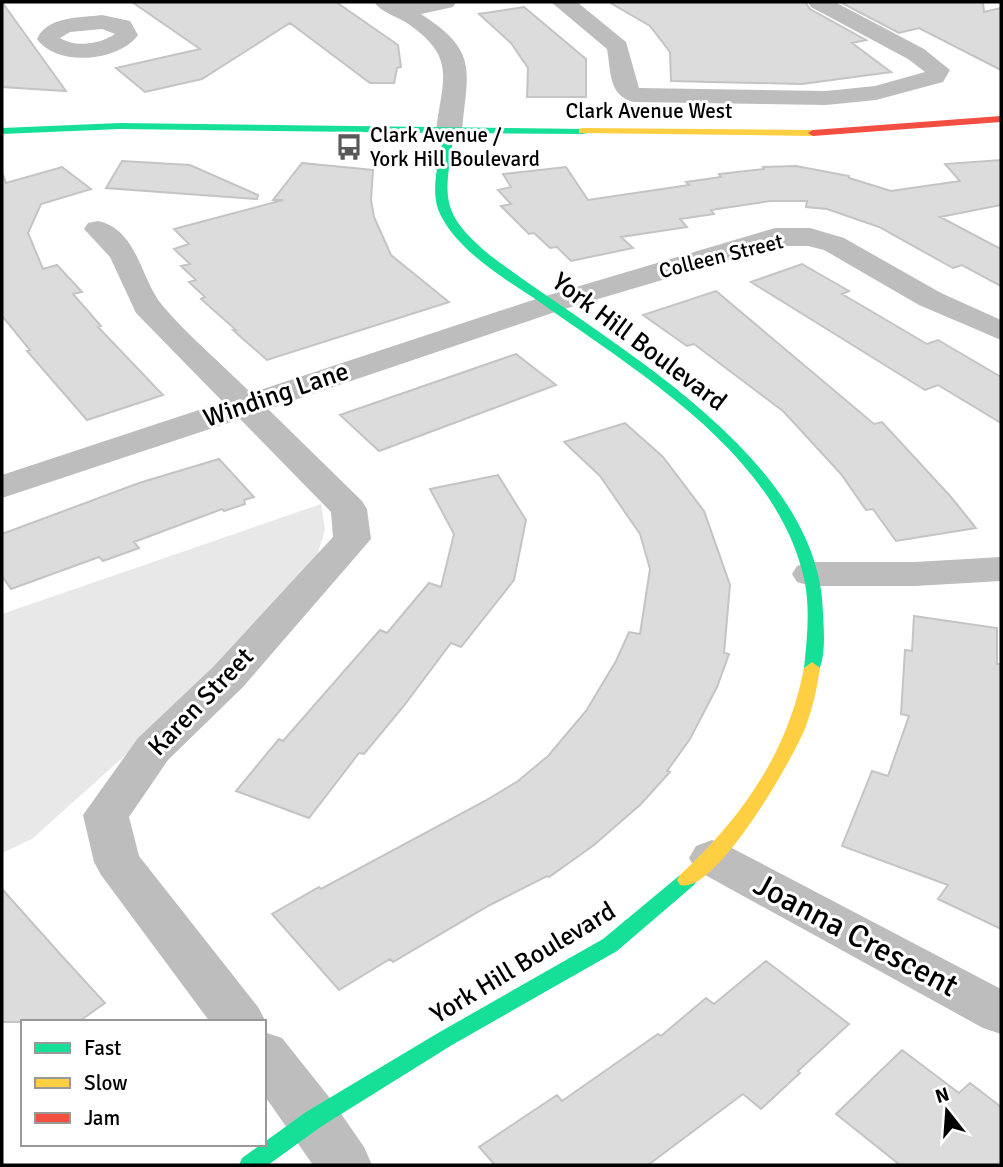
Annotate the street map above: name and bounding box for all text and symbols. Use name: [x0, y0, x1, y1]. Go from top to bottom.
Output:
street label: Clark Avenue West: [566, 98, 732, 124]
place label: Clark Avenue / York Hill Boulevard: [370, 122, 540, 172]
bus stop icon: Clark Avenue / York Hill Boulevard: [334, 132, 364, 162]
street label: Colleen Street: [656, 228, 786, 284]
street label: York Hill Boulevard: [545, 266, 733, 418]
street label: Winding Lane: [199, 355, 353, 435]
street label: Karen Street: [141, 641, 261, 763]
street label: Joanna Crescent: [747, 865, 965, 1005]
street label: York Hill Boulevard: [425, 895, 621, 1031]
legend: [21, 1020, 266, 1146]
text: Fast: [84, 1035, 121, 1061]
text: Slow: [84, 1070, 128, 1096]
north arrow: [912, 1076, 982, 1146]
text: N: [932, 1082, 952, 1109]
text: Jam: [84, 1105, 120, 1131]

